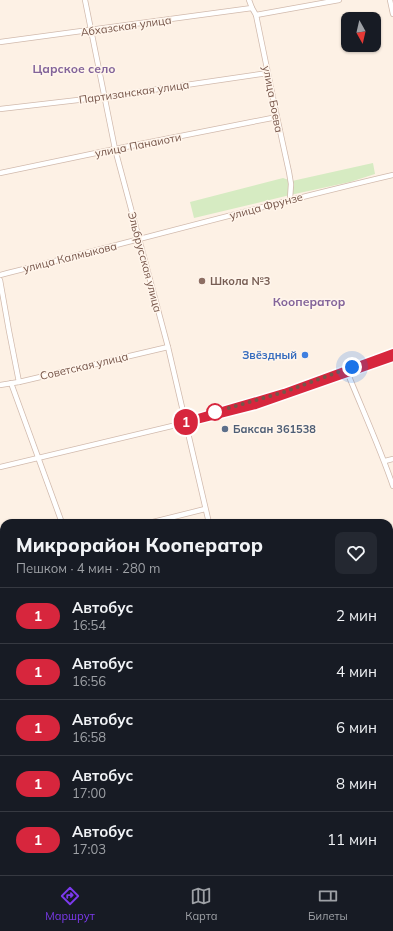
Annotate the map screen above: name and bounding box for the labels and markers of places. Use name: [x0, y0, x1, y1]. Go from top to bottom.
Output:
place label: Школа №3: [210, 274, 271, 288]
marker: Школа №3: [197, 276, 207, 286]
place label: Звёздный: [242, 348, 297, 362]
marker: Звёздный: [300, 350, 310, 360]
unlabelled marker: [206, 403, 224, 421]
place label: Баксан 361538: [233, 422, 316, 436]
marker: Баксан 361538: [220, 424, 230, 434]

